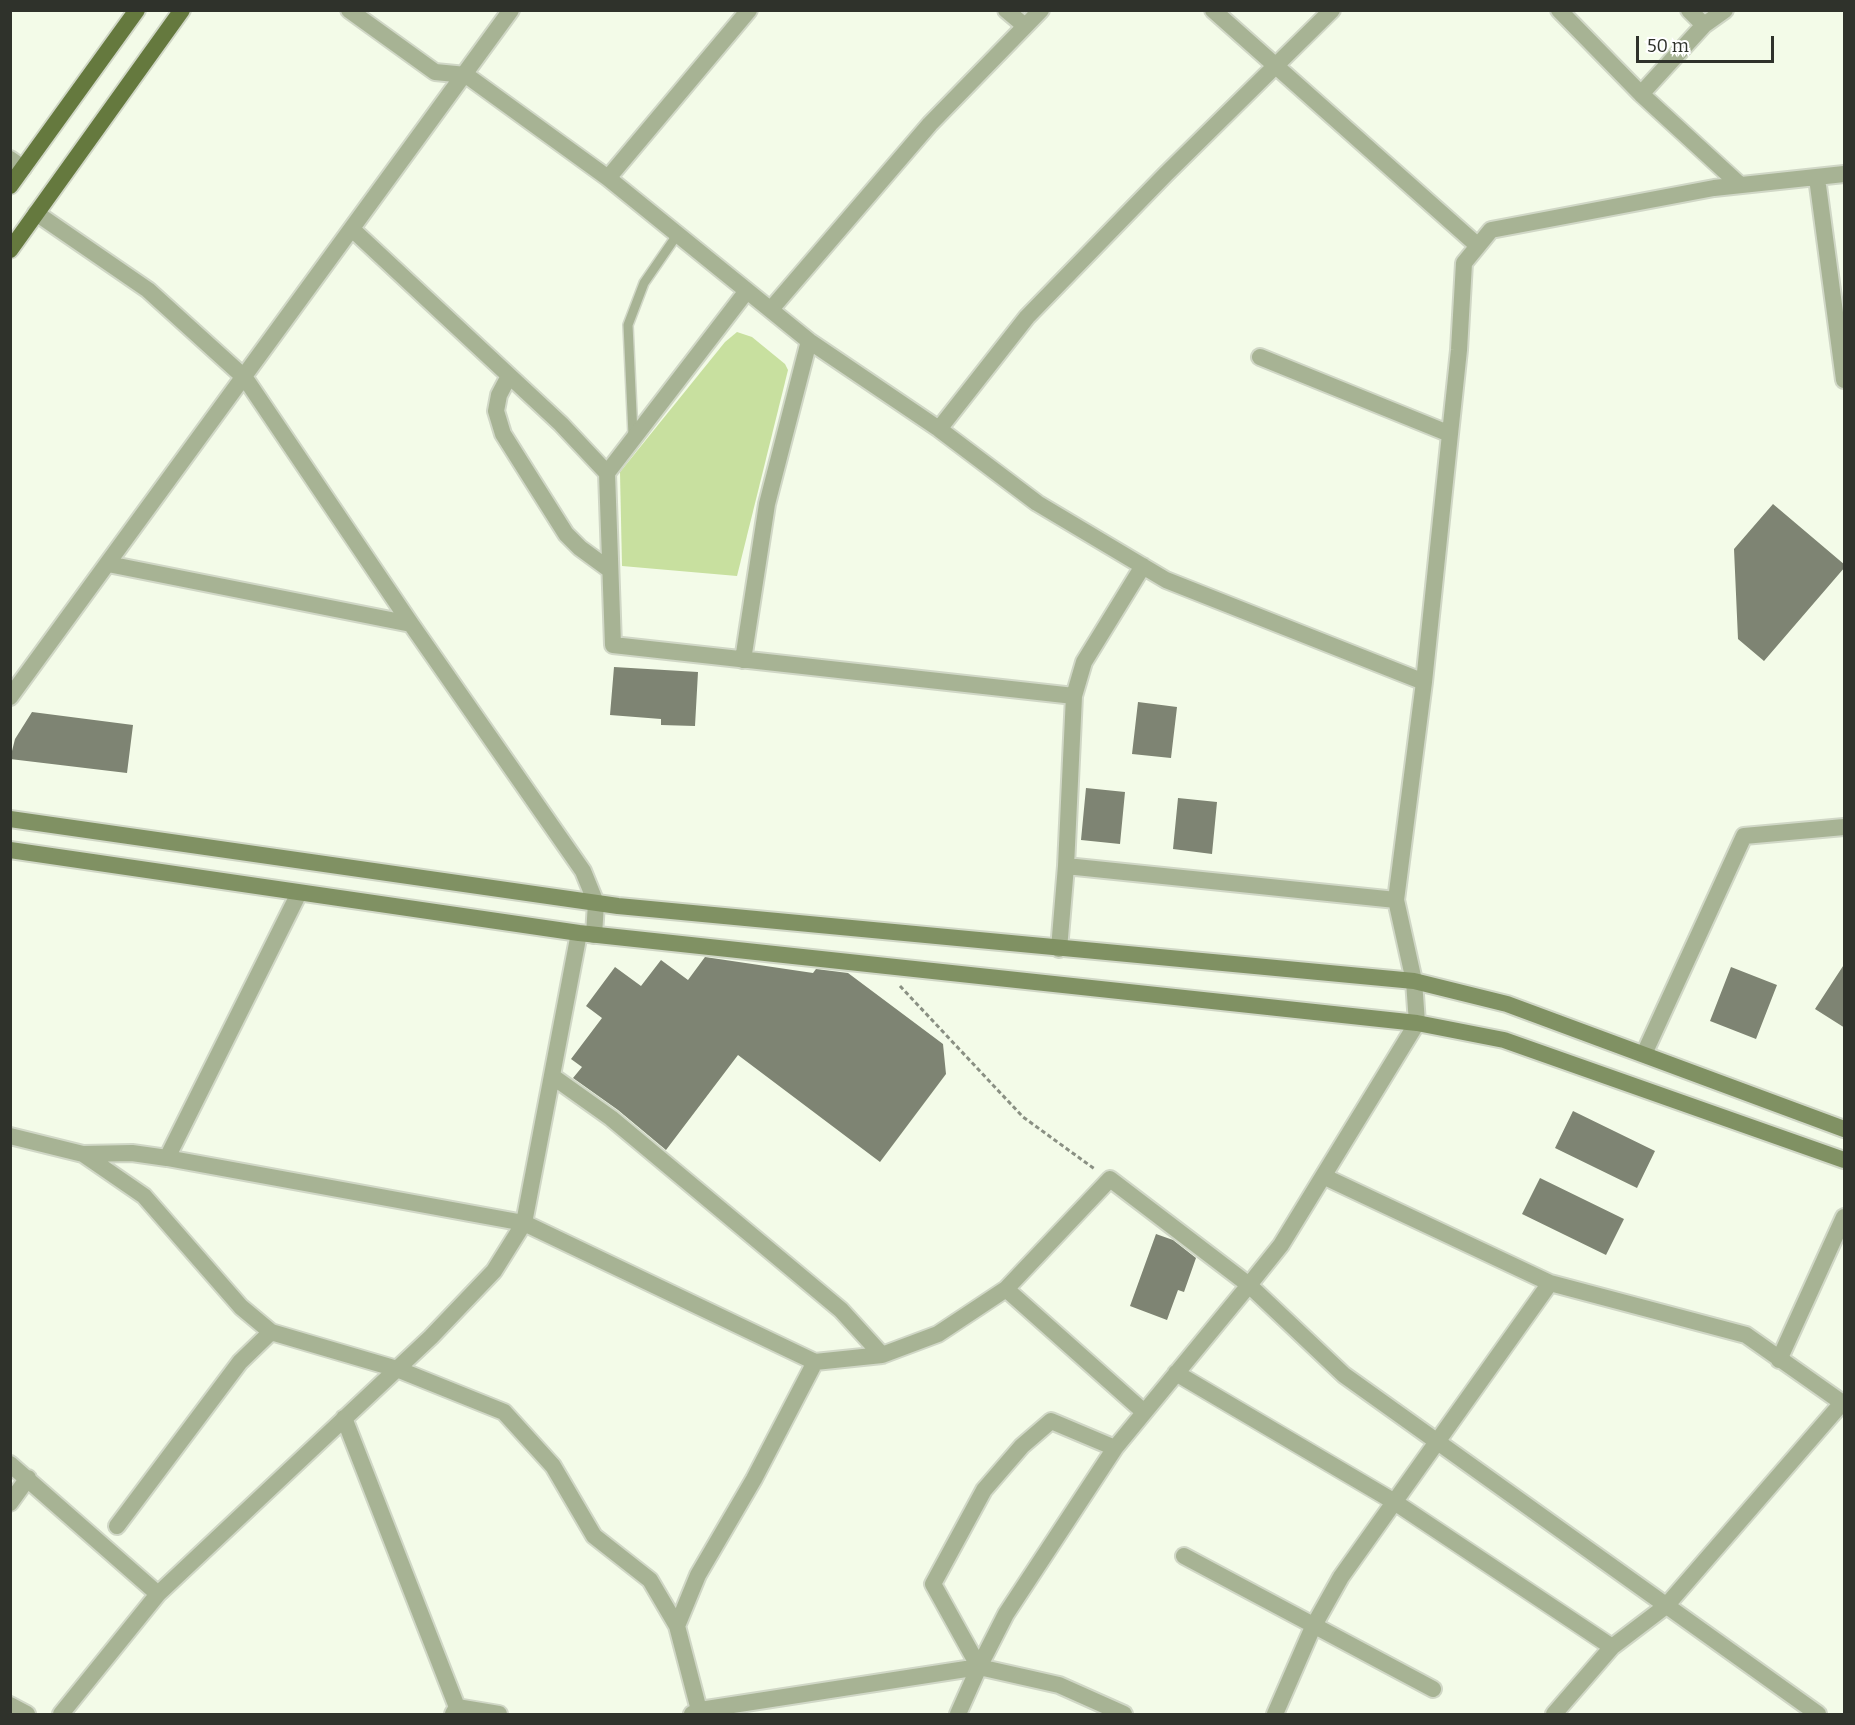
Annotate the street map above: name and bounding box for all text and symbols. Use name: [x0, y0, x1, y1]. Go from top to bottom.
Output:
scale bar: [1639, 24, 1777, 62]
text: 50 m: [1647, 35, 1689, 57]

